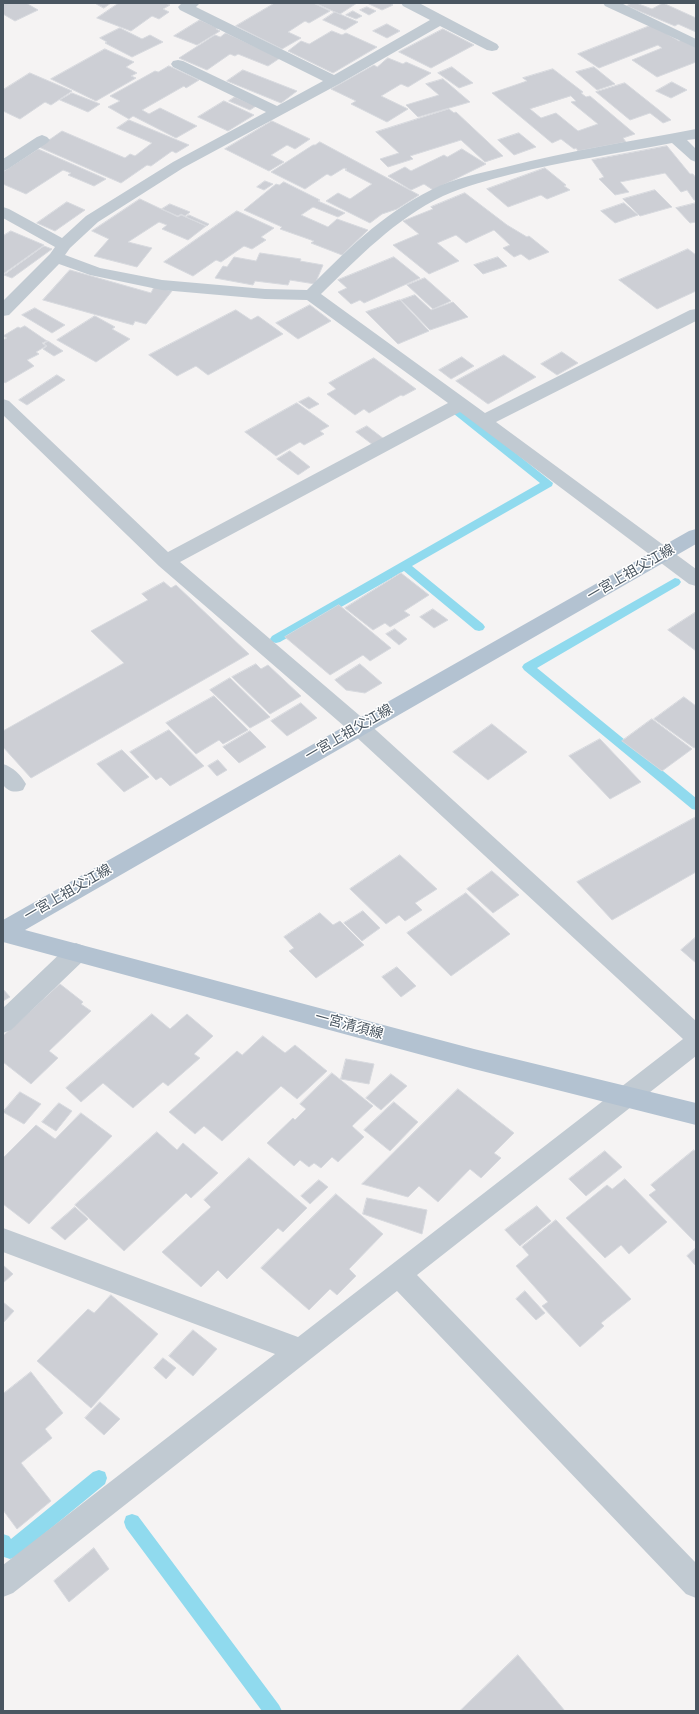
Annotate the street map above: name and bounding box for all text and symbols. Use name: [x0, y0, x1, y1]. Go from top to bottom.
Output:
street label: 一宮上祖父江線: [584, 541, 678, 605]
street label: 一宮上祖父江線: [302, 701, 396, 765]
street label: 一宮上祖父江線: [21, 861, 115, 925]
street label: 一宮清須線: [313, 1009, 385, 1043]

